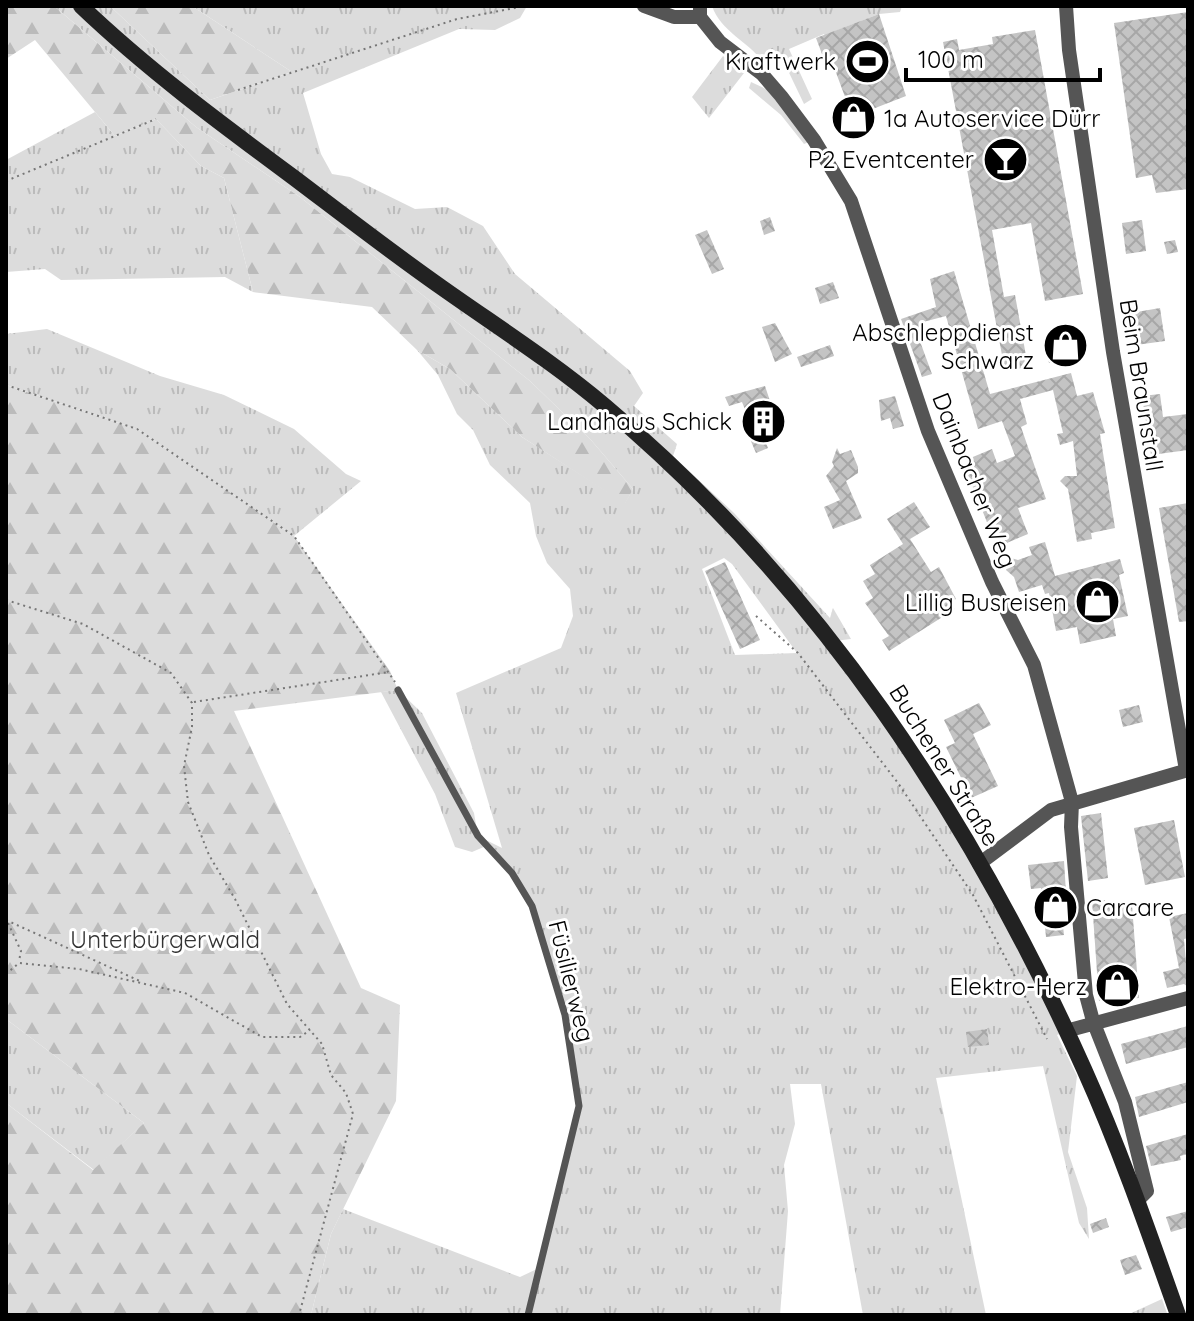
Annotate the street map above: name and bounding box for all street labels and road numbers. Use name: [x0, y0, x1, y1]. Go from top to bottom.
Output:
street label: Beim Braunstall: [1114, 297, 1170, 473]
street label: Dainbacher Weg: [926, 388, 1024, 572]
street label: Buchener Straße: [883, 678, 1007, 852]
street label: Füsilierweg: [542, 917, 602, 1045]

